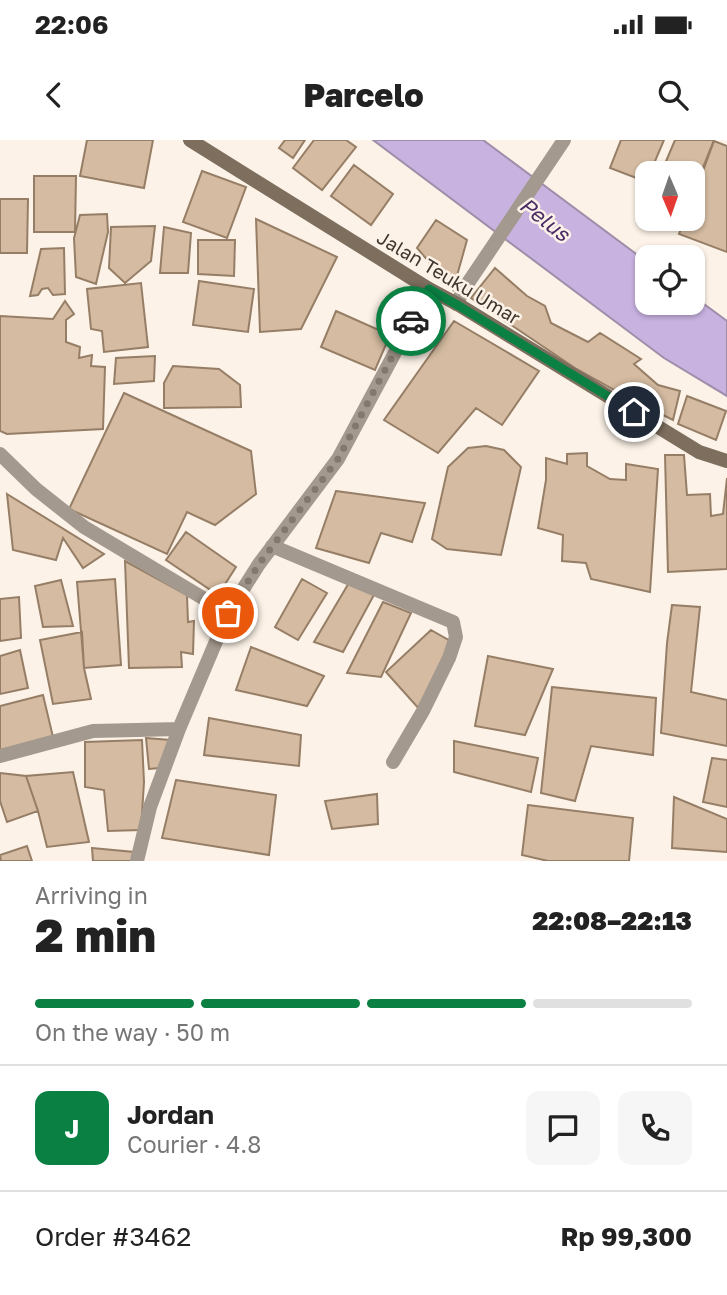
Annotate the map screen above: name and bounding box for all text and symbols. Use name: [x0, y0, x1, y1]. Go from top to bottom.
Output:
text: 22:06: [35, 9, 108, 40]
icon: back: [35, 76, 73, 114]
text: Parcelo: [303, 76, 424, 114]
icon: search: [654, 76, 692, 114]
north arrow: [635, 161, 705, 231]
map controls: [635, 161, 705, 315]
water label: Pelus: [515, 191, 576, 247]
street label: Jalan Teuku Umar: [373, 225, 525, 329]
button: locate: [635, 245, 705, 315]
courier: [376, 286, 446, 356]
icon: car: [392, 302, 430, 340]
pin: [604, 382, 664, 442]
icon: home: [615, 393, 653, 431]
pin: [198, 583, 258, 643]
icon: bag: [209, 594, 247, 632]
text: Arriving in: [35, 881, 148, 909]
text: 22:08–22:13: [532, 905, 692, 936]
text: 2 min: [35, 907, 156, 962]
text: On the way · 50 m: [35, 1018, 230, 1046]
button: chat: [526, 1091, 600, 1165]
button: phone: [618, 1091, 692, 1165]
text: Jordan: [127, 1099, 214, 1130]
text: J: [65, 1113, 79, 1144]
text: Courier · 4.8: [127, 1130, 261, 1158]
text: Order #3462: [35, 1221, 191, 1252]
text: Rp 99,300: [560, 1221, 692, 1252]

